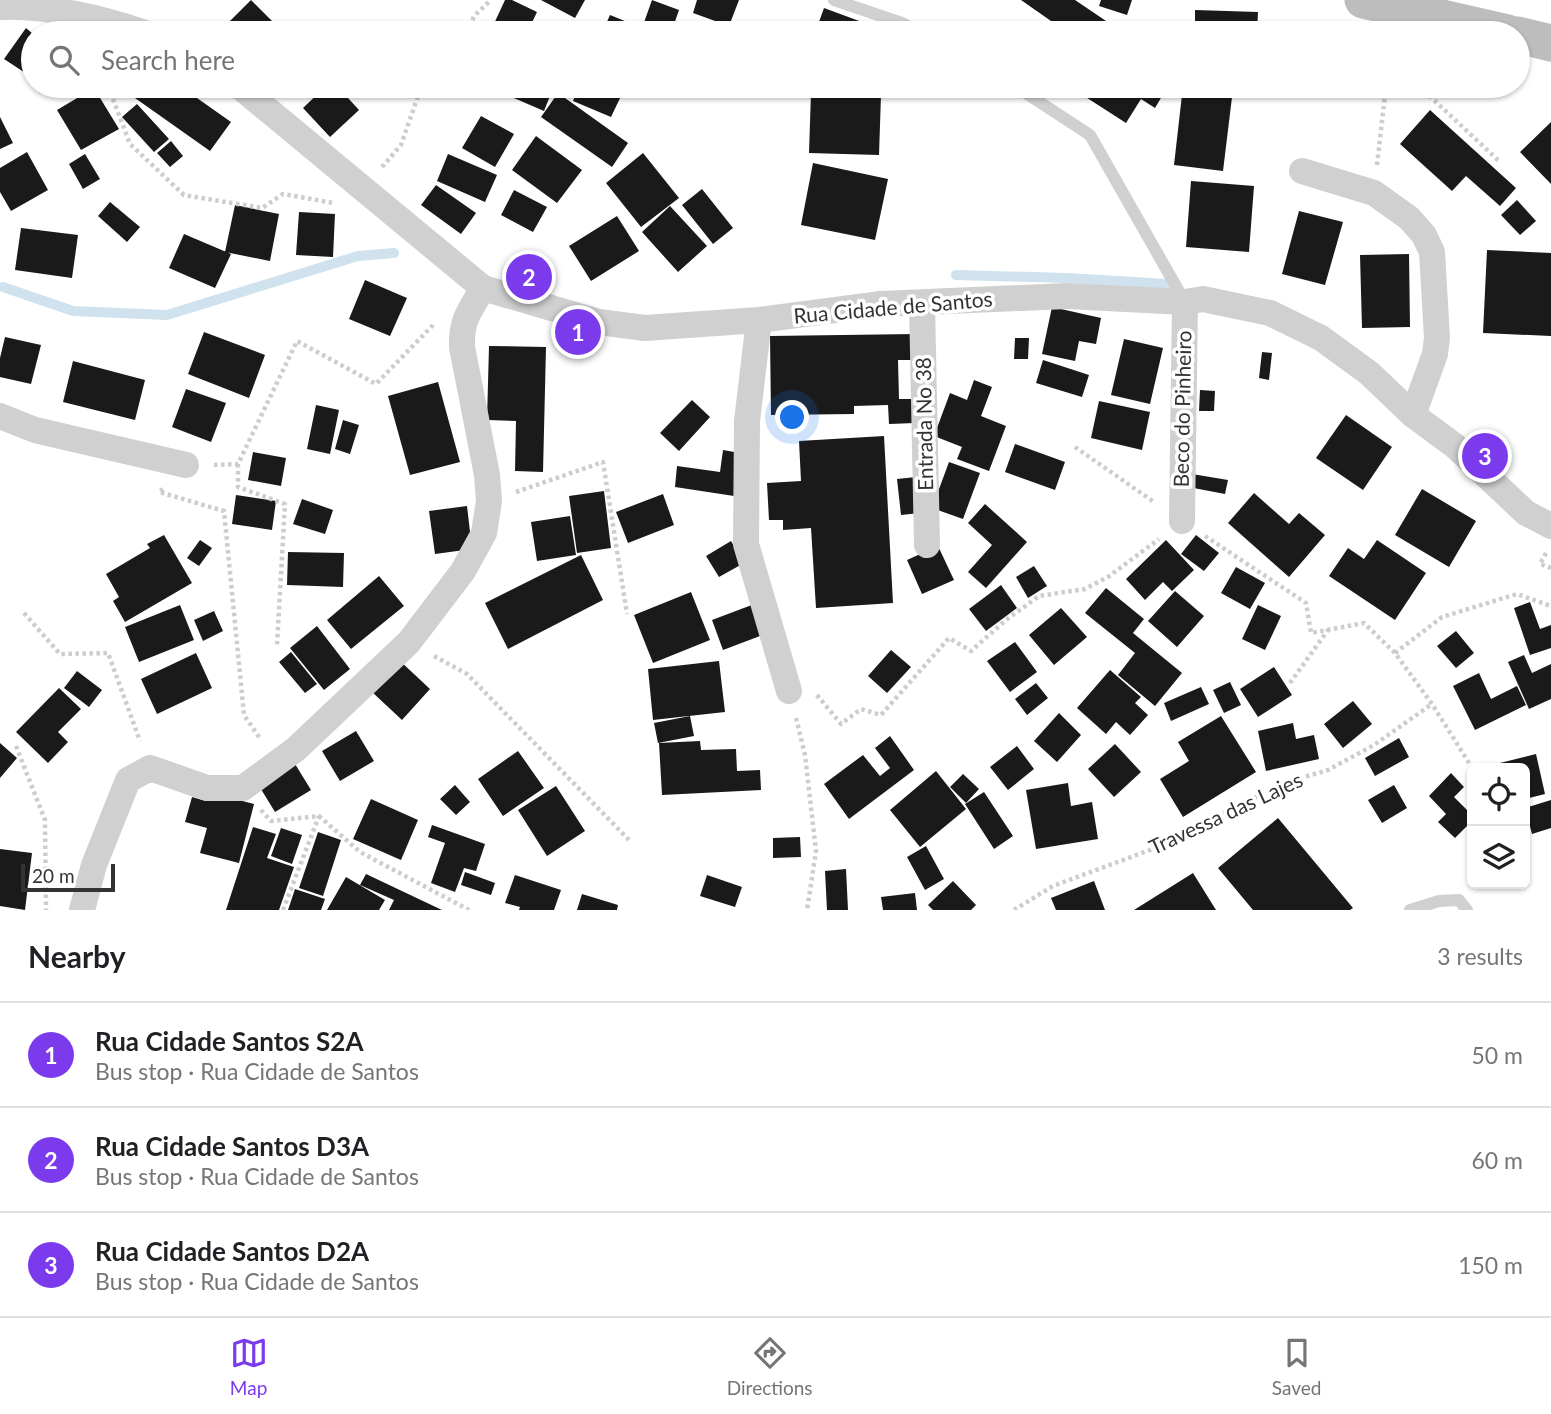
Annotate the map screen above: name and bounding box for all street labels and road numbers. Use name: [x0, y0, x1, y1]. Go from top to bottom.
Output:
street label: Rua Cidade de Santos: [792, 285, 993, 328]
street label: Beco do Pinheiro: [1168, 330, 1195, 488]
street label: Entrada No 38: [910, 357, 937, 491]
street label: Travessa das Lajes: [1145, 766, 1306, 859]

